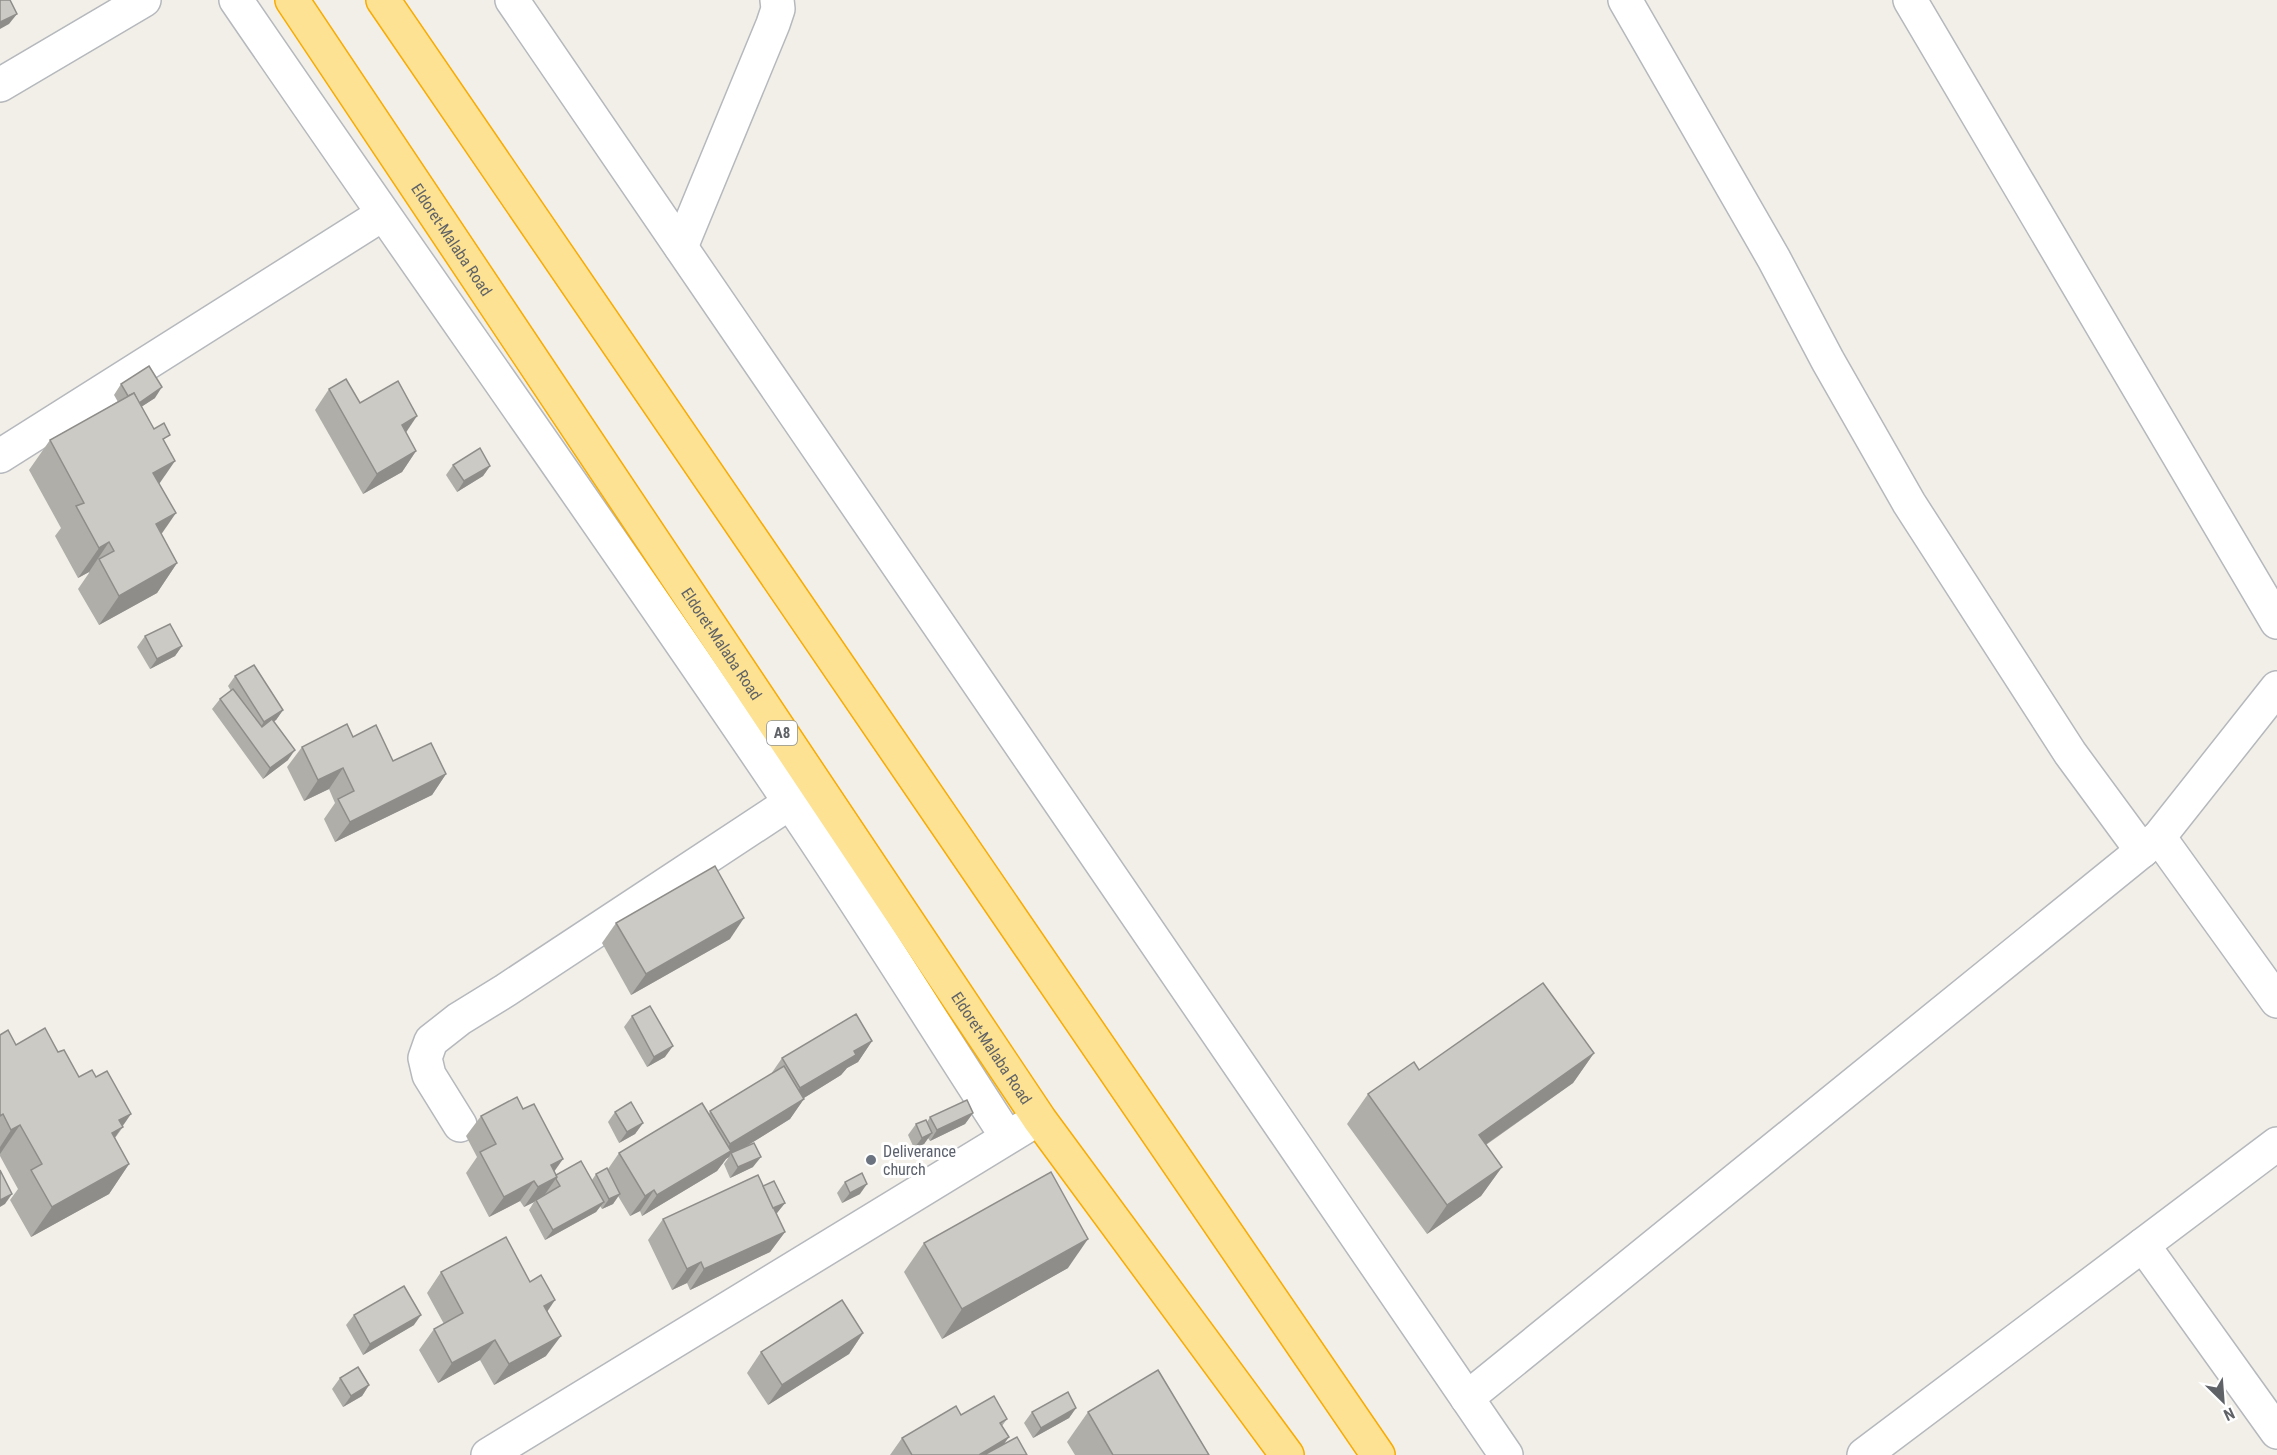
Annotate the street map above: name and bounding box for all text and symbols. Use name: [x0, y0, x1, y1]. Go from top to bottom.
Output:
street label: Eldoret-Malaba Road: [408, 180, 496, 299]
street label: Eldoret-Malaba Road: [678, 584, 766, 703]
road number: A8: [767, 721, 797, 745]
street label: Eldoret-Malaba Road: [948, 988, 1036, 1108]
place label: Deliverance church: [883, 1142, 956, 1179]
marker: Deliverance church: [864, 1153, 878, 1167]
north arrow: [2193, 1371, 2253, 1431]
text: N: [2221, 1403, 2238, 1425]

